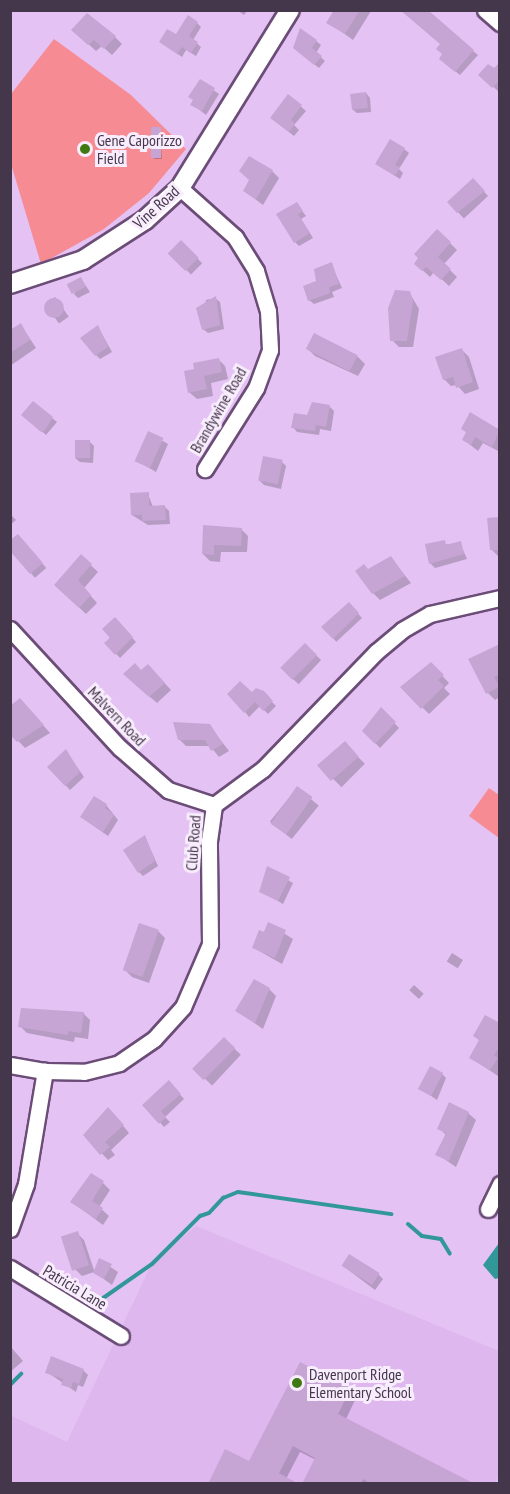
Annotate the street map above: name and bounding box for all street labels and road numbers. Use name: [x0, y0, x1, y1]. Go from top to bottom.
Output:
street label: Vine Road: [129, 181, 183, 233]
street label: Brandywine Road: [186, 364, 250, 456]
street label: Malvern Road: [84, 682, 150, 750]
street label: Club Road: [181, 815, 205, 871]
street label: Patricia Lane: [40, 1261, 110, 1313]

